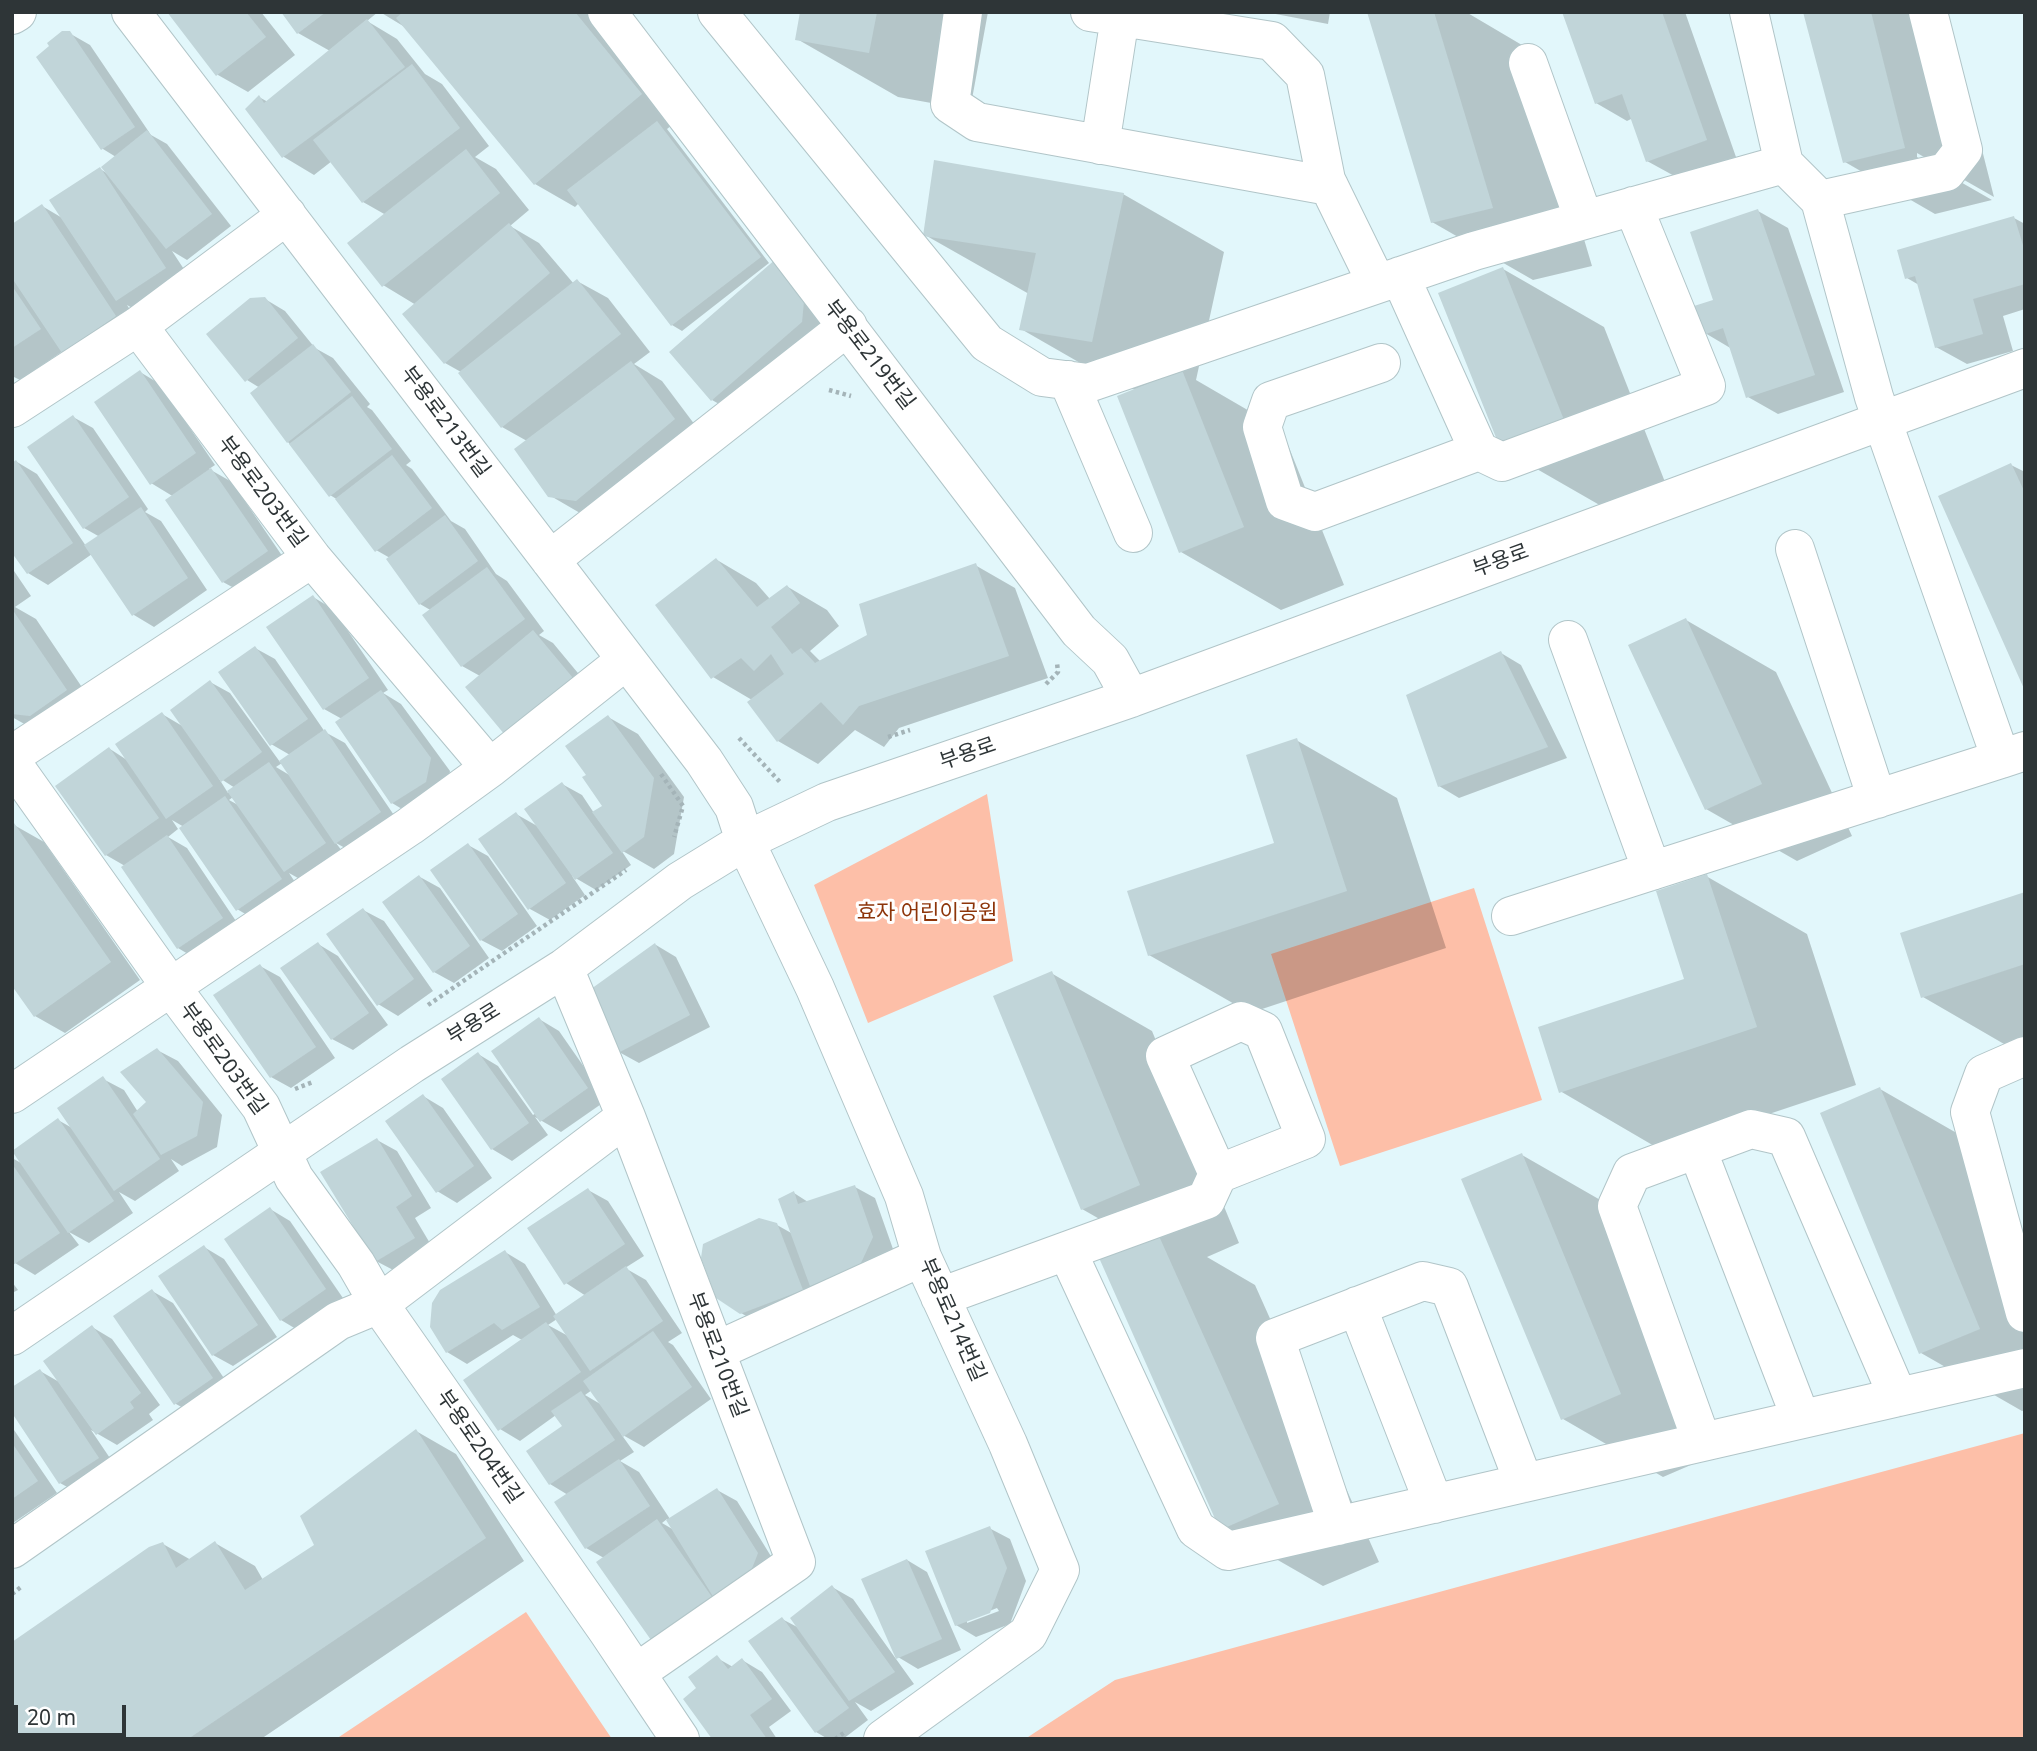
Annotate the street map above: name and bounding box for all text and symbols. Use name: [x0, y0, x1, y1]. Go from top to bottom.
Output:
street label: 부용로219번길: [818, 295, 920, 415]
street label: 부용로213번길: [395, 361, 495, 483]
street label: 부용로203번길: [212, 431, 312, 553]
street label: 부용로: [1469, 539, 1533, 583]
street label: 부용로: [936, 733, 1000, 775]
park label: 효자 어린이공원: [857, 900, 997, 926]
street label: 부용로203번길: [174, 998, 272, 1120]
street label: 부용로: [443, 998, 505, 1050]
street label: 부용로214번길: [914, 1254, 990, 1386]
street label: 부용로210번길: [681, 1289, 753, 1421]
street label: 부용로204번길: [431, 1385, 527, 1509]
scale bar: [18, 1692, 130, 1736]
text: 20 m: [27, 1703, 76, 1731]

